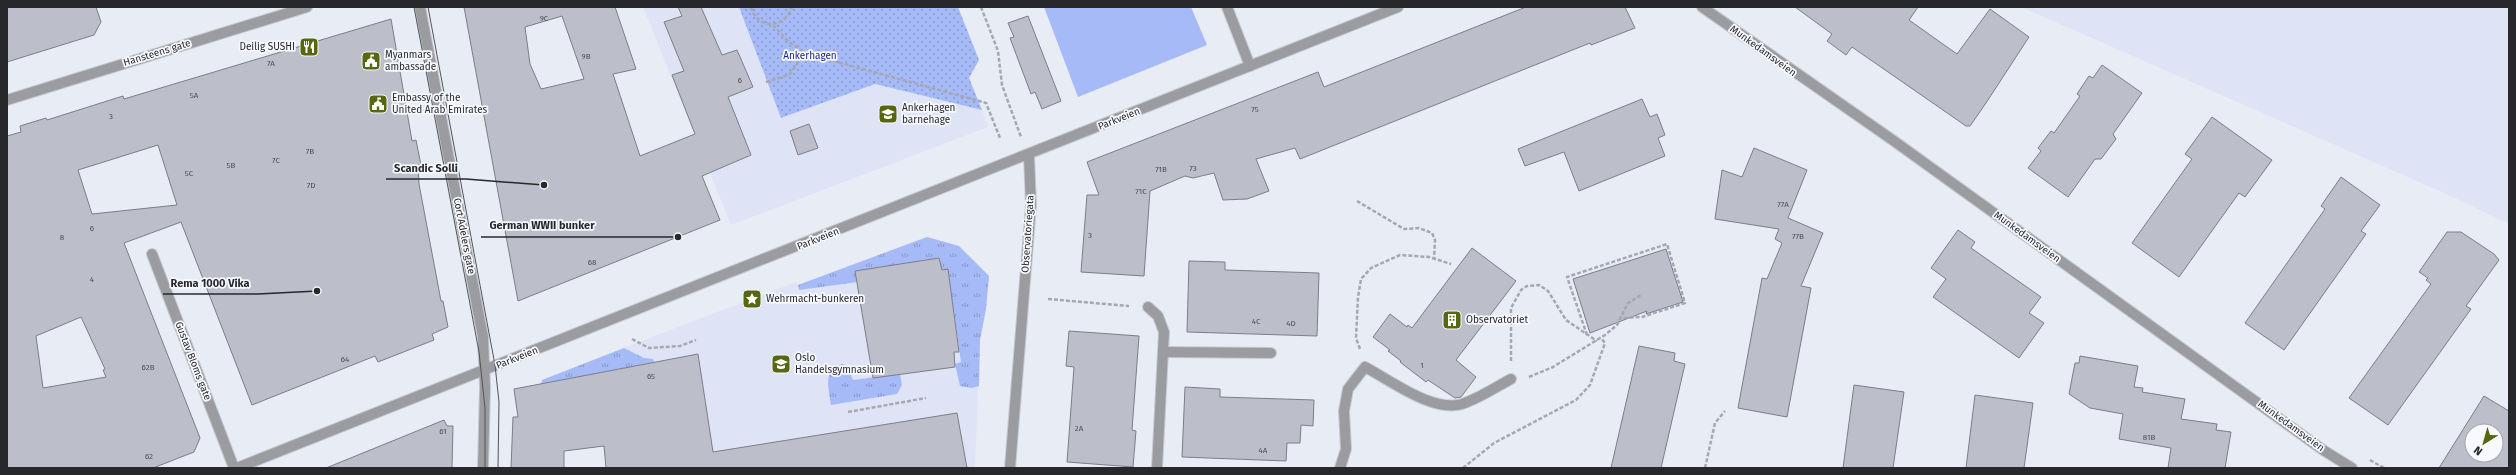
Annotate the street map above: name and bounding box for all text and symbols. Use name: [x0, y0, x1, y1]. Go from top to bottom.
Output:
house number: 9C: [540, 14, 549, 23]
street label: Munkedamsveien: [1728, 23, 1798, 79]
restaurant icon: Deilig SUSHI: [298, 36, 320, 58]
street label: Hansteens gate: [122, 37, 192, 69]
place label: Deilig SUSHI: [239, 41, 295, 53]
place label: Myanmars ambassade: [385, 49, 436, 73]
public building icon: Myanmars ambassade: [360, 50, 382, 72]
park label: Ankerhagen: [783, 50, 837, 62]
house number: 9B: [581, 52, 591, 61]
house number: 7A: [267, 59, 275, 68]
house number: 6: [738, 76, 742, 85]
house number: 5A: [190, 91, 199, 100]
place label: Embassy of the United Arab Emirates: [392, 92, 488, 116]
public building icon: Embassy of the United Arab Emirates: [367, 93, 389, 115]
place label: Ankerhagen barnehage: [902, 102, 955, 126]
school or university icon: Ankerhagen barnehage: [877, 103, 899, 125]
street label: Parkveien: [1096, 105, 1142, 133]
house number: 75: [1251, 105, 1259, 114]
house number: 3: [109, 112, 113, 121]
house number: 7B: [306, 147, 314, 156]
house number: 7C: [272, 156, 280, 165]
callout: Scandic Solli: [386, 156, 466, 179]
house number: 5B: [227, 161, 236, 170]
text: Scandic Solli: [394, 162, 458, 175]
house number: 73: [1189, 164, 1197, 173]
house number: 71B: [1155, 165, 1167, 174]
house number: 5C: [185, 169, 194, 178]
house number: 7D: [307, 181, 315, 190]
house number: 71C: [1135, 187, 1147, 196]
street label: Observatoriegata: [1019, 195, 1037, 273]
street label: Cort Adelers gate: [451, 197, 477, 275]
house number: 77A: [1777, 200, 1789, 209]
street label: Munkedamsveien: [1992, 209, 2062, 265]
callout: German WWII bunker: [481, 214, 603, 237]
text: German WWII bunker: [489, 219, 595, 232]
house number: 6: [90, 224, 94, 233]
street label: Parkveien: [795, 225, 841, 253]
house number: 3: [1088, 231, 1092, 240]
house number: 77B: [1792, 232, 1804, 241]
house number: 8: [60, 233, 65, 242]
house number: 68: [588, 258, 597, 267]
callout: Rema 1000 Vika: [163, 271, 258, 294]
house number: 4: [90, 275, 95, 284]
text: Rema 1000 Vika: [171, 277, 249, 290]
place icon: Wehrmacht-bunkeren: [741, 288, 763, 310]
place label: Wehrmacht-bunkeren: [766, 293, 864, 305]
building icon: Observatoriet: [1441, 309, 1463, 331]
place label: Observatoriet: [1466, 314, 1528, 326]
house number: 4C: [1252, 317, 1261, 326]
house number: 4D: [1286, 319, 1296, 328]
street label: Gustav Bloms gate: [172, 320, 214, 402]
street label: Parkveien: [494, 344, 540, 372]
place label: Oslo Handelsgymnasium: [795, 352, 884, 376]
school or university icon: Oslo Handelsgymnasium: [770, 353, 792, 375]
house number: 64: [341, 355, 350, 364]
house number: 1: [1420, 361, 1424, 370]
house number: 62B: [142, 363, 155, 372]
house number: 65: [647, 372, 655, 381]
street label: Munkedamsveien: [2256, 398, 2326, 454]
north arrow: [2464, 423, 2504, 463]
house number: 2A: [1075, 424, 1084, 433]
house number: 61: [439, 427, 447, 436]
house number: 81B: [2143, 433, 2155, 442]
text: N: [2471, 443, 2485, 458]
house number: 4A: [1259, 446, 1268, 455]
house number: 62: [145, 452, 153, 461]

